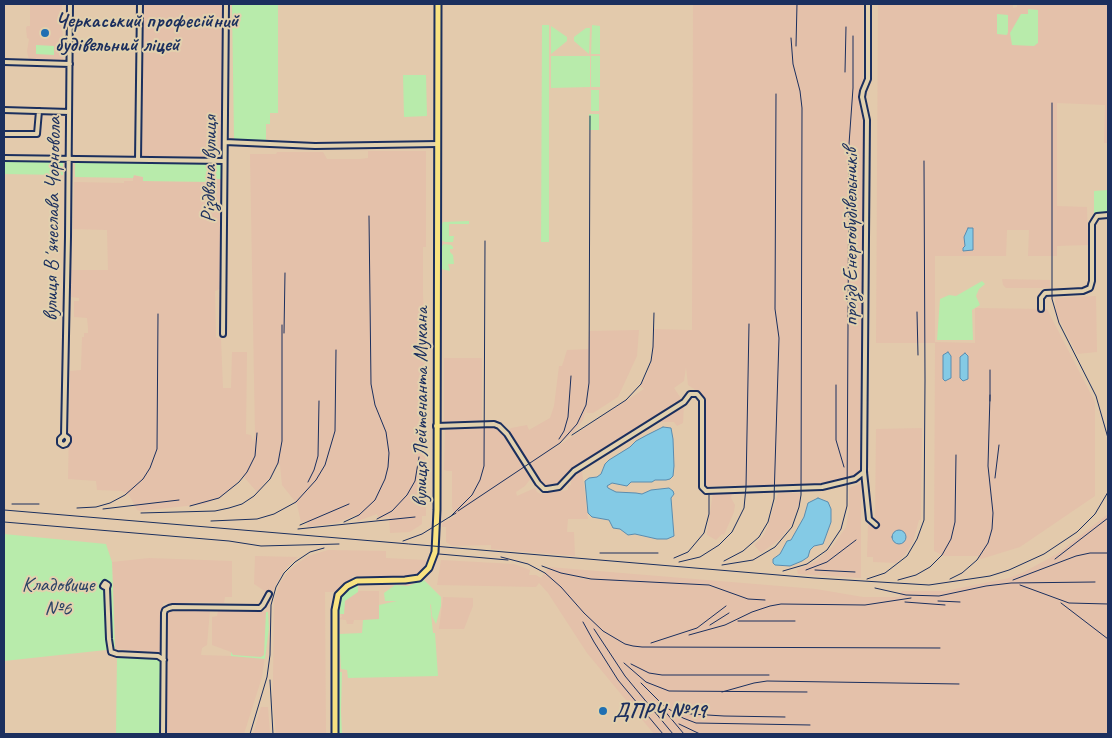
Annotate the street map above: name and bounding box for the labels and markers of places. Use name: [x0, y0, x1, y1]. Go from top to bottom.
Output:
place label: Черкаський професійний будівельний ліцей: [55, 8, 238, 58]
marker: Черкаський професійний будівельний ліцей: [39, 27, 51, 39]
place label: ДПРЧ №19: [613, 698, 706, 724]
marker: ДПРЧ №19: [597, 705, 609, 717]

